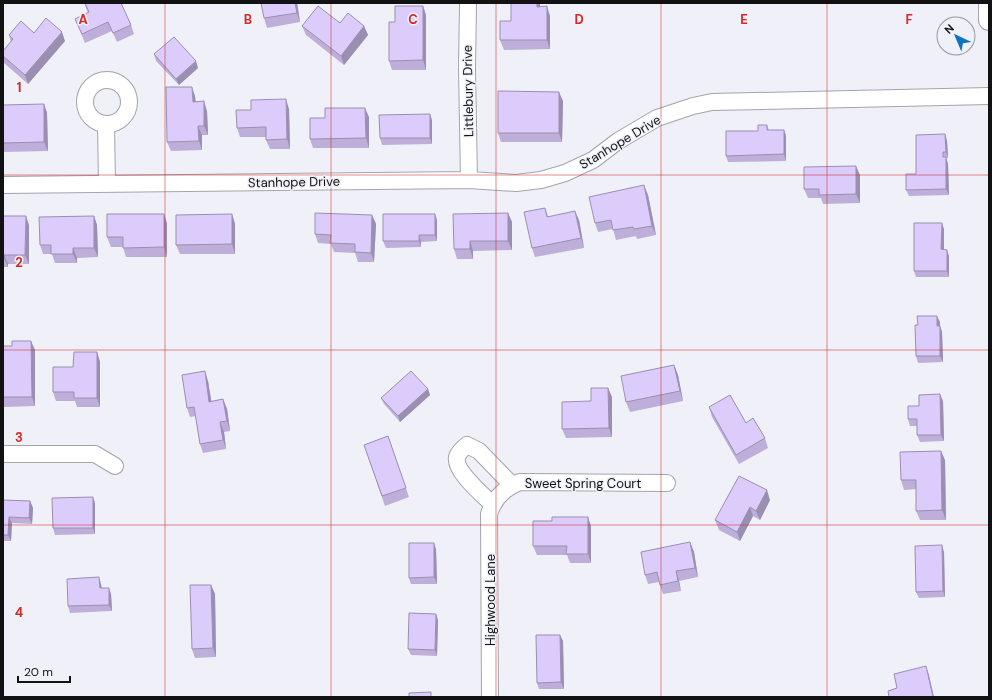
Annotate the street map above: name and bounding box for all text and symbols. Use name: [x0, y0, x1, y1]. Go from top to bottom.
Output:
text: A: [78, 11, 88, 28]
text: B: [244, 11, 252, 28]
text: C: [408, 11, 418, 28]
text: D: [574, 11, 584, 28]
text: E: [740, 11, 748, 28]
text: F: [905, 11, 913, 28]
north arrow: [936, 16, 976, 56]
text: N: [941, 21, 957, 37]
street label: Littlebury Drive: [459, 45, 477, 137]
text: 1: [17, 79, 21, 96]
street label: Stanhope Drive: [576, 111, 664, 173]
street label: Stanhope Drive: [248, 173, 340, 191]
text: 2: [15, 254, 23, 271]
text: 3: [15, 429, 23, 446]
street label: Sweet Spring Court: [525, 475, 641, 492]
street label: Highwood Lane: [482, 554, 499, 646]
text: 4: [15, 604, 23, 621]
scale bar: [18, 658, 70, 684]
text: 20 m: [24, 664, 53, 680]

